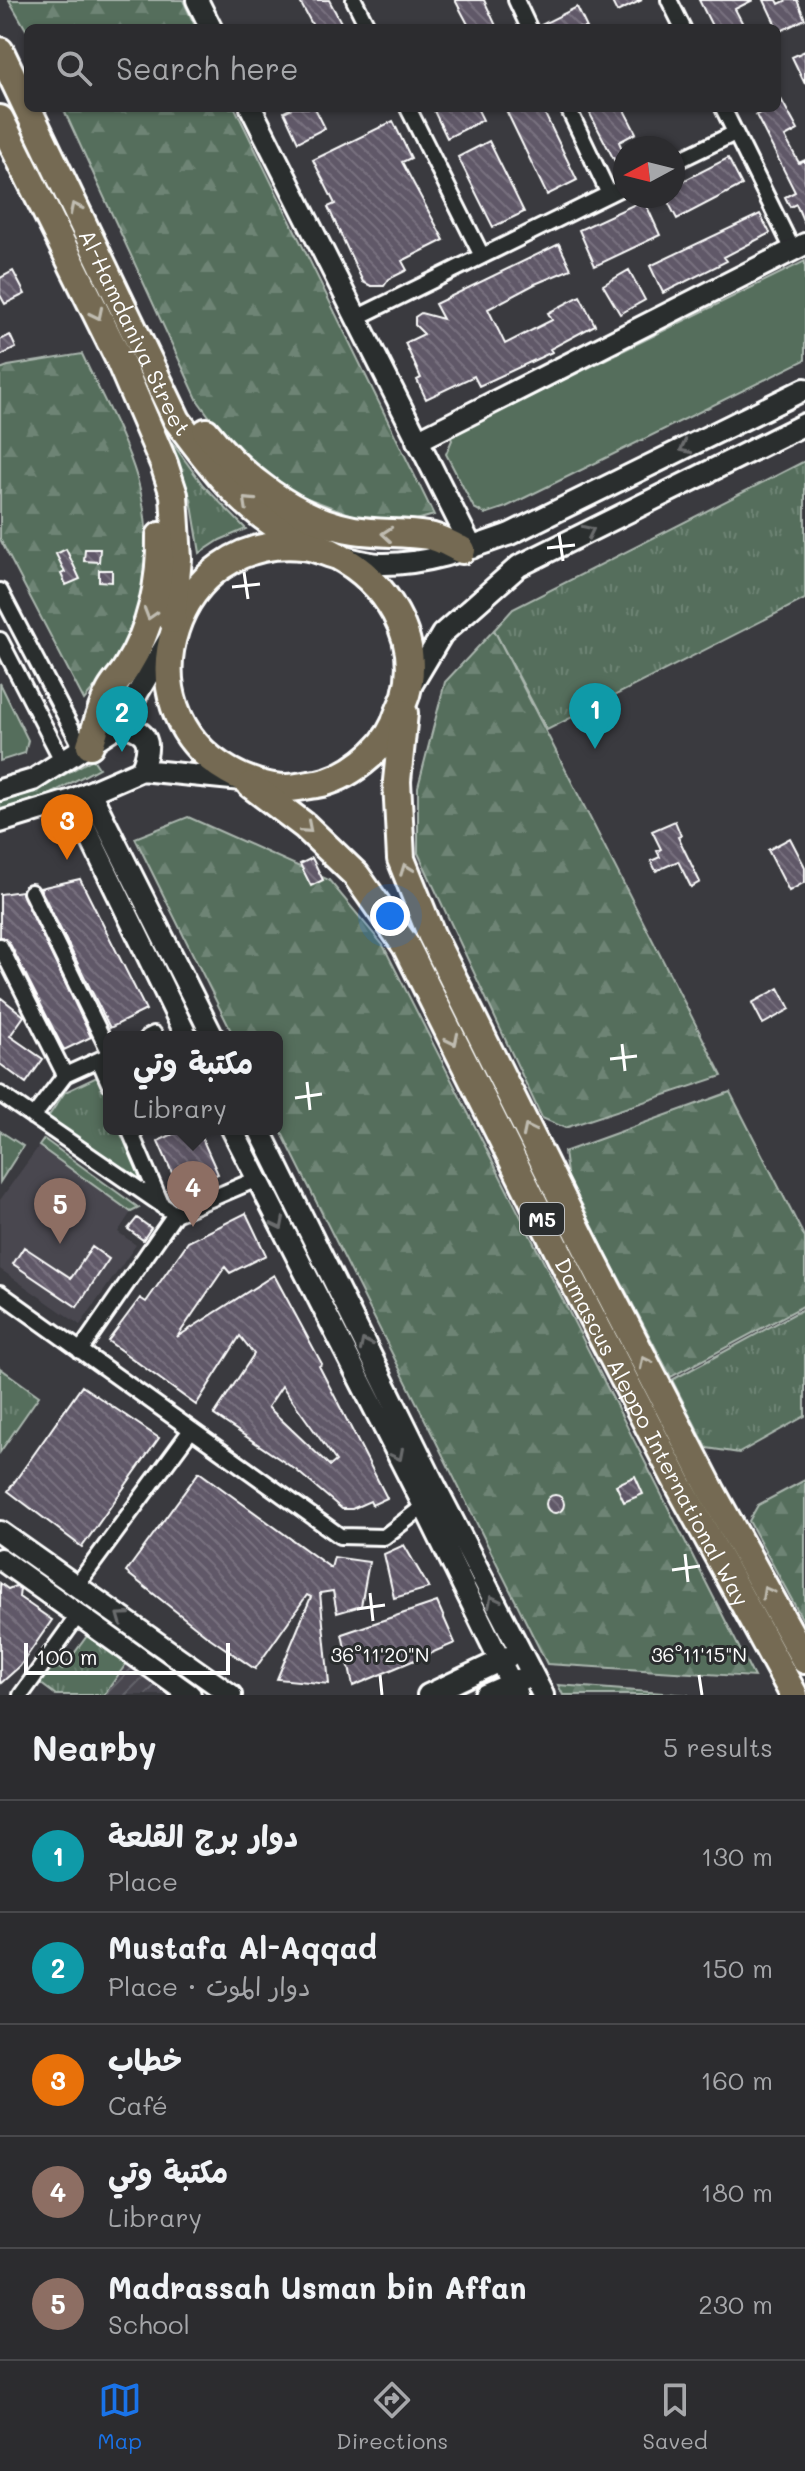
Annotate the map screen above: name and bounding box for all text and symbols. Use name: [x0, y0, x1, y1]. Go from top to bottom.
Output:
search box: [24, 24, 781, 112]
icon: search: [52, 46, 96, 90]
text: Search here: [116, 48, 299, 88]
north arrow: [613, 136, 685, 208]
one-way arrow: [69, 202, 85, 216]
street label: Al-Hamdaniya Street: [73, 224, 198, 441]
one-way arrow: [87, 305, 103, 320]
one-way arrow: [678, 438, 693, 454]
one-way arrow: [243, 496, 257, 511]
one-way arrow: [380, 525, 393, 542]
one-way arrow: [581, 526, 596, 541]
one-way arrow: [143, 606, 159, 620]
pin: 1: [569, 683, 621, 749]
pin: 2: [96, 686, 148, 752]
pin: 3: [41, 794, 93, 860]
one-way arrow: [297, 818, 312, 833]
one-way arrow: [399, 863, 416, 877]
your location: [370, 896, 410, 936]
popup: [103, 1031, 283, 1135]
one-way arrow: [443, 1032, 458, 1047]
text: مكتبة وتي: [133, 1042, 253, 1082]
text: Library: [133, 1091, 227, 1125]
one-way arrow: [522, 1124, 538, 1138]
pin: 4: [167, 1161, 219, 1227]
pin: 5: [34, 1178, 86, 1244]
road number: M5: [520, 1203, 564, 1235]
one-way arrow: [270, 1215, 285, 1230]
street label: Damascus Aleppo International Way: [549, 1253, 757, 1611]
one-way arrow: [359, 1337, 374, 1352]
one-way arrow: [639, 1356, 654, 1371]
one-way arrow: [388, 1447, 403, 1462]
one-way arrow: [761, 1586, 777, 1601]
one-way arrow: [488, 1595, 503, 1610]
one-way arrow: [116, 1613, 130, 1627]
scale bar: [24, 1639, 230, 1675]
text: 36°11'20"N: [330, 1641, 430, 1667]
text: 36°11'15"N: [651, 1641, 747, 1667]
text: 100 m: [36, 1642, 98, 1671]
text: Nearby: [32, 1725, 157, 1770]
text: 5 results: [663, 1730, 773, 1764]
text: دوار برج القلعة: [108, 1815, 298, 1855]
text: 1: [52, 1839, 64, 1873]
text: 130 m: [701, 1839, 773, 1873]
text: Place: [108, 1864, 178, 1898]
text: Mustafa Al-Aqqad: [108, 1927, 377, 1967]
text: 2: [51, 1951, 65, 1985]
text: 150 m: [701, 1951, 773, 1985]
text: Place · دوار الموت: [108, 1969, 311, 2003]
text: خطاب: [108, 2039, 182, 2079]
text: 3: [50, 2063, 66, 2097]
text: 160 m: [701, 2063, 773, 2097]
text: Café: [108, 2088, 168, 2122]
text: مكتبة وتي: [108, 2151, 228, 2191]
text: 4: [50, 2175, 66, 2209]
text: 180 m: [701, 2175, 773, 2209]
text: Library: [108, 2200, 202, 2234]
text: Madrassah Usman bin Affan: [108, 2267, 527, 2307]
text: 5: [50, 2287, 66, 2321]
text: 230 m: [698, 2287, 773, 2321]
text: School: [108, 2307, 190, 2341]
tab: Map: [97, 2378, 142, 2455]
tab: Directions: [336, 2378, 448, 2455]
tab: Saved: [643, 2378, 708, 2455]

